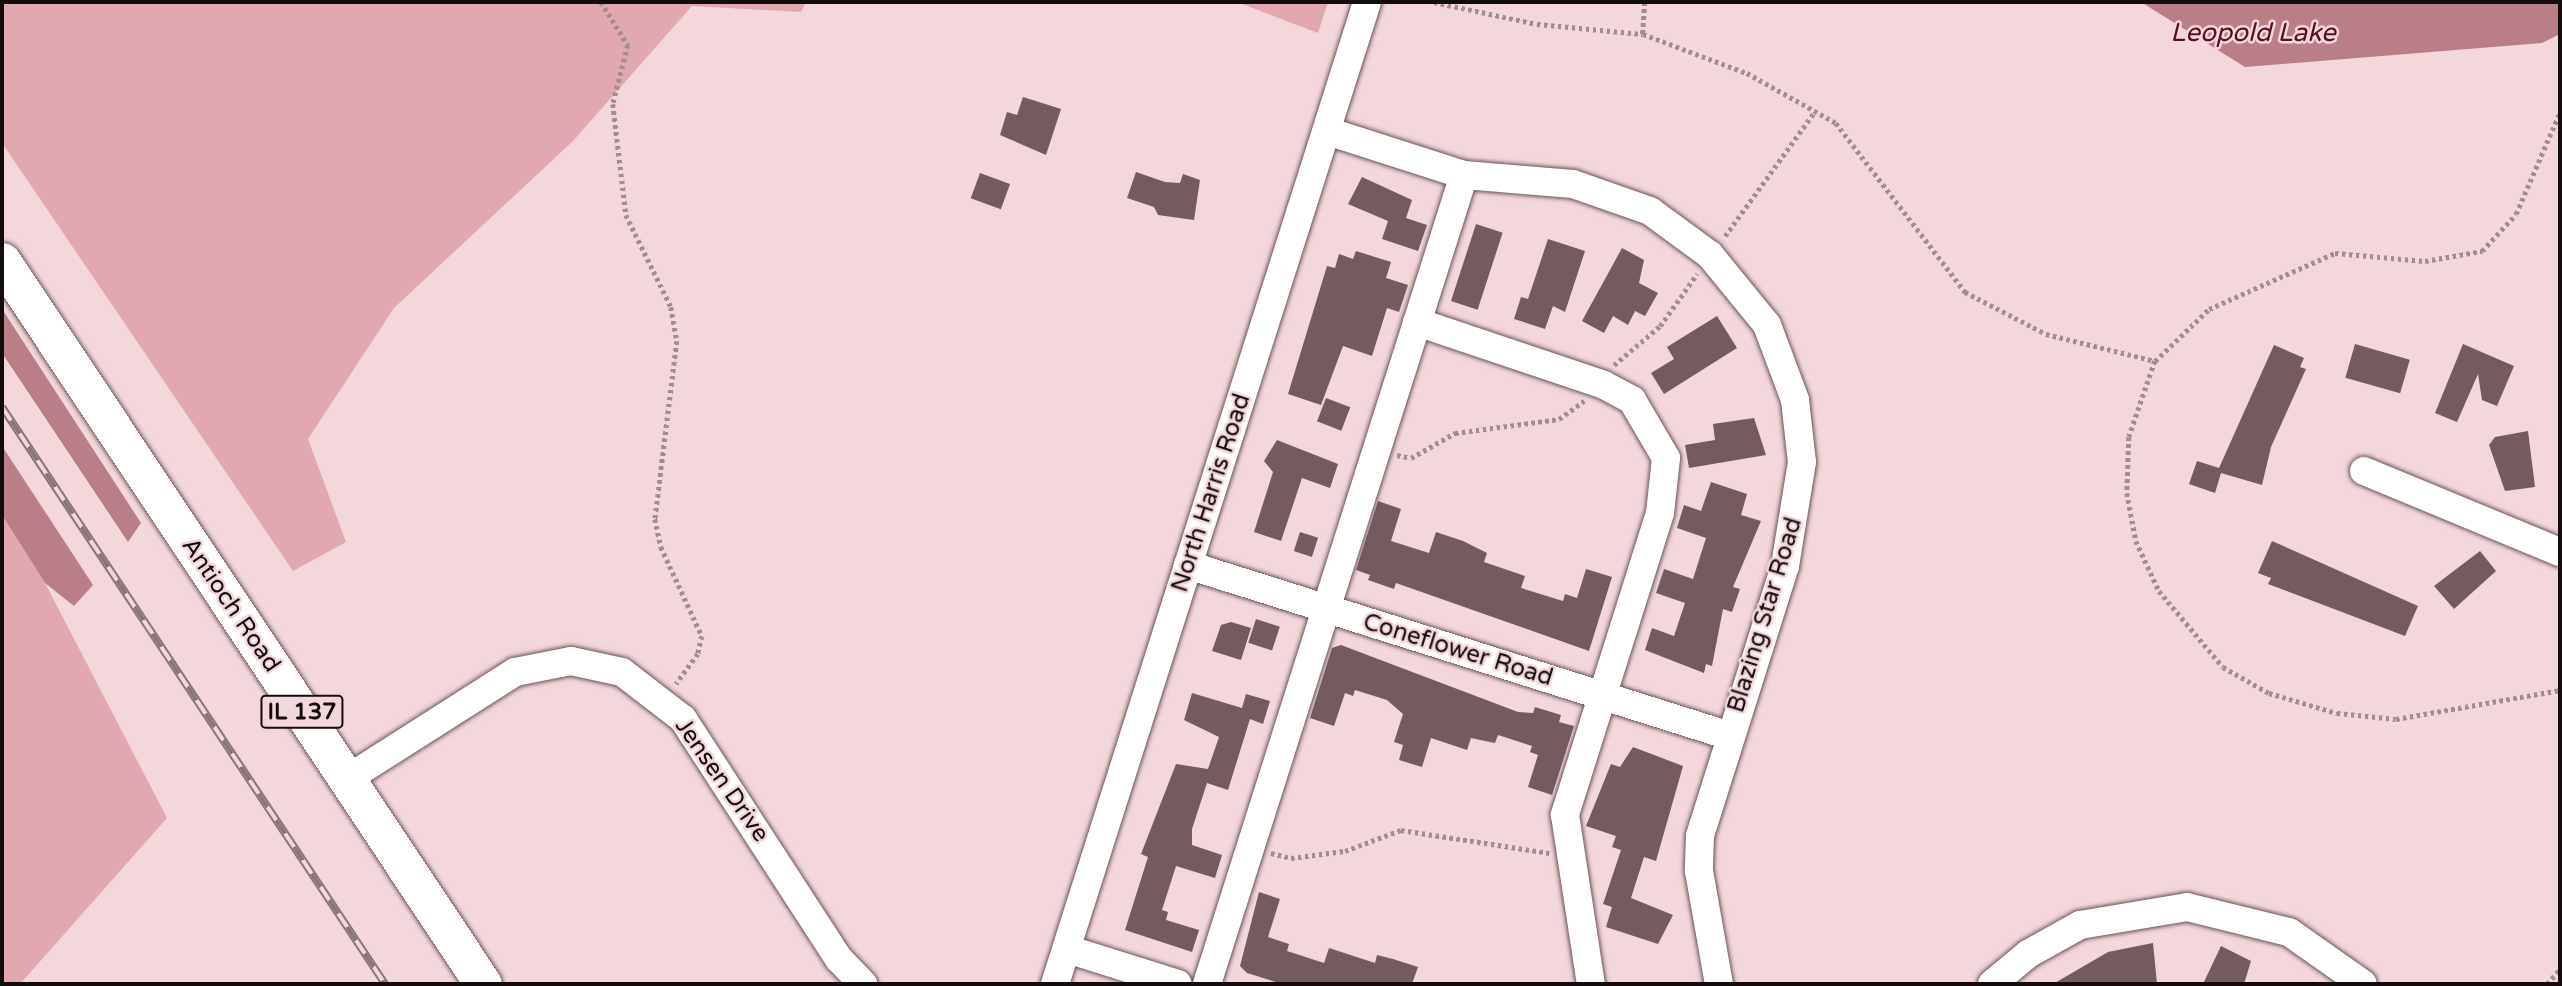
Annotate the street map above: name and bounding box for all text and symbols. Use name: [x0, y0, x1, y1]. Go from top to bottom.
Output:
water label: Leopold Lake: [2170, 17, 2336, 49]
street label: North Harris Road: [1165, 390, 1257, 596]
street label: Blazing Star Road: [1722, 514, 1808, 716]
street label: Antioch Road: [176, 532, 286, 678]
street label: Coneflower Road: [1360, 607, 1556, 693]
road number: IL 137: [260, 692, 344, 732]
street label: Jensen Drive: [669, 713, 775, 847]

